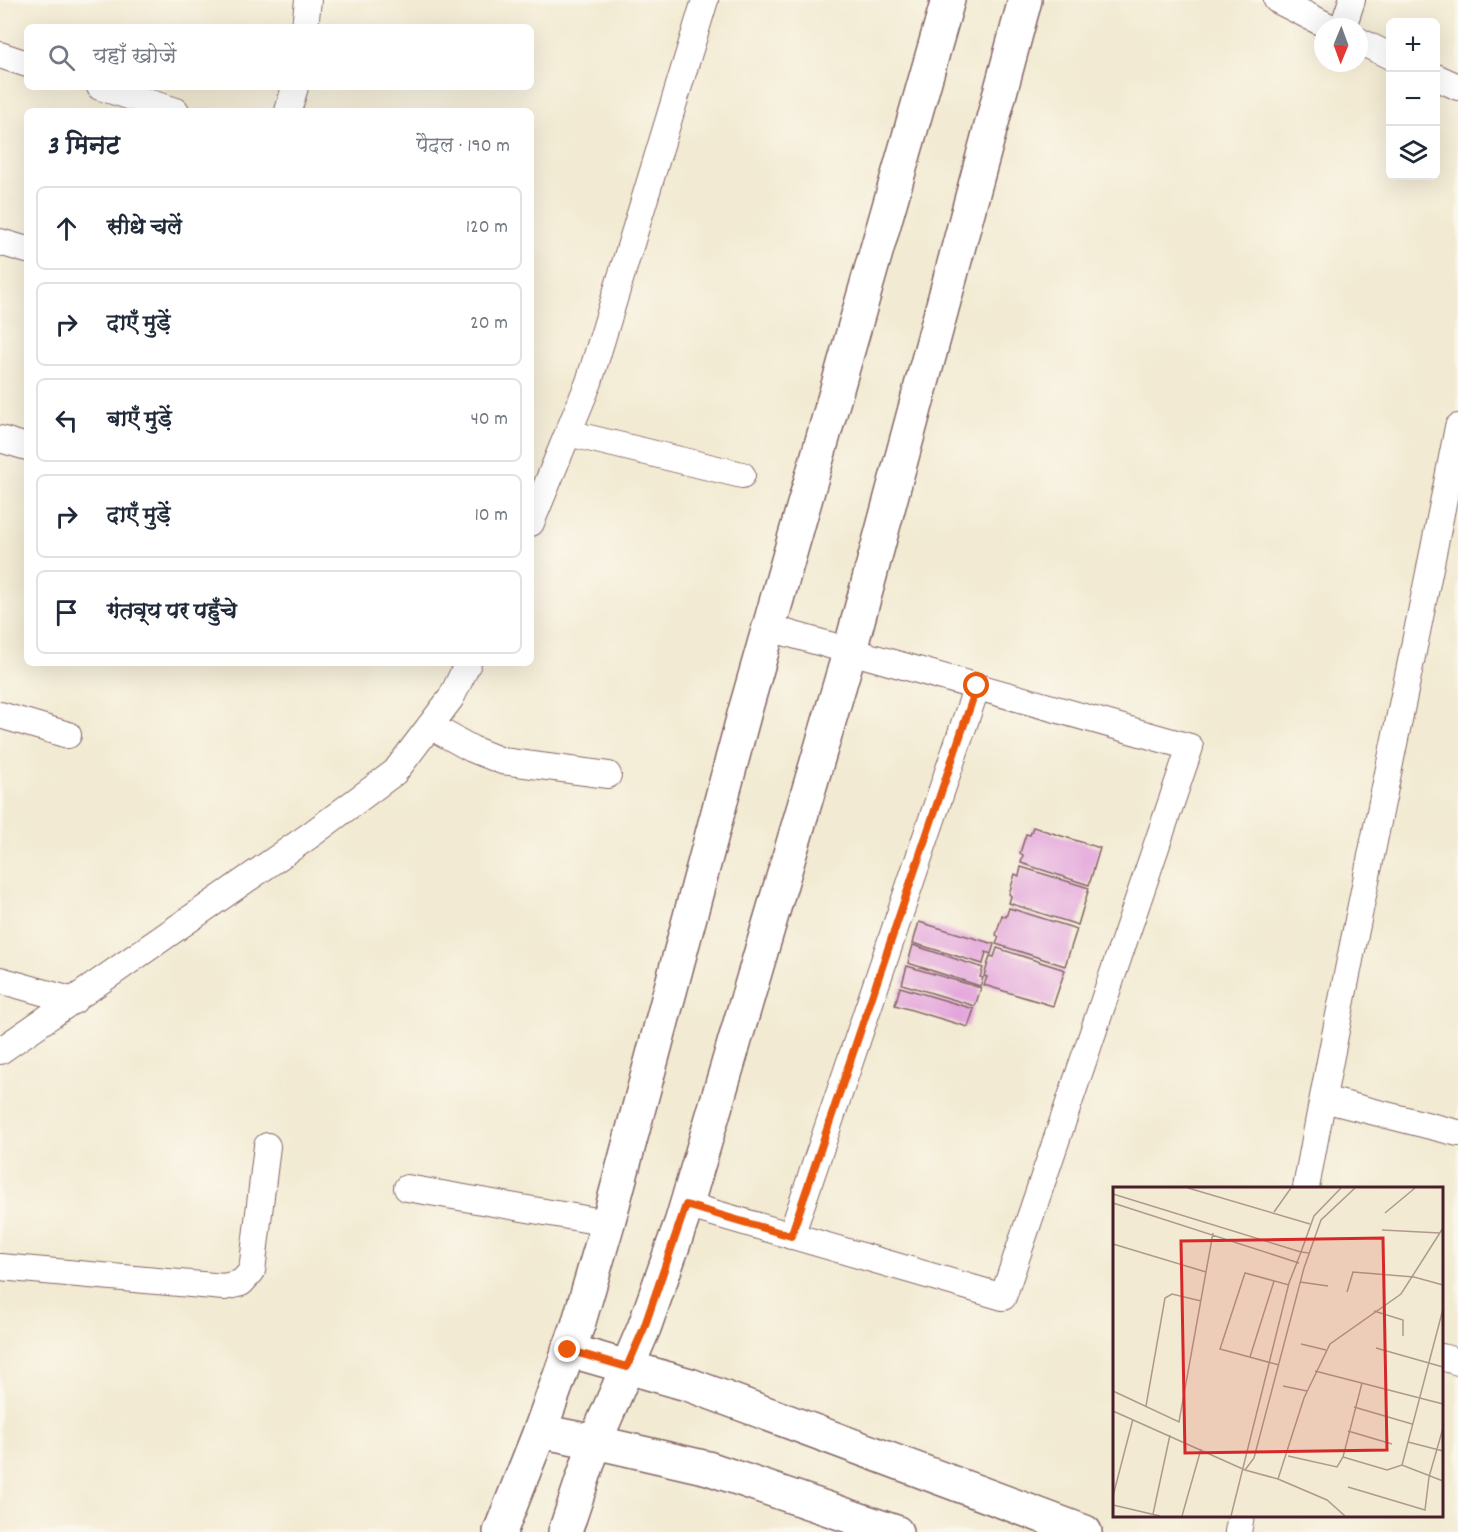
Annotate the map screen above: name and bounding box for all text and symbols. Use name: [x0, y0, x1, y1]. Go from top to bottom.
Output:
north arrow: [1314, 18, 1368, 72]
map controls: [1386, 18, 1440, 180]
button: +: [1386, 18, 1440, 72]
search box: [24, 24, 534, 90]
icon: search: [45, 41, 78, 74]
text: यहाँ खोजें: [93, 42, 176, 73]
button: −: [1386, 72, 1440, 126]
button: layers: [1386, 126, 1440, 180]
text: 3 मिनट: [48, 129, 120, 166]
text: पैदल · 190 m: [416, 133, 510, 161]
icon: ahead: [50, 212, 83, 245]
text: सीधे चलें: [107, 213, 182, 244]
text: 120 m: [466, 214, 508, 242]
icon: right: [50, 308, 83, 341]
text: दाएँ मुड़ें: [107, 309, 171, 340]
text: 20 m: [470, 310, 508, 338]
icon: left: [50, 404, 83, 437]
text: बाएँ मुड़ें: [107, 405, 172, 436]
text: 40 m: [470, 406, 508, 434]
icon: right: [50, 500, 83, 533]
text: दाएँ मुड़ें: [107, 501, 171, 532]
text: 10 m: [474, 502, 508, 530]
icon: arrive: [50, 596, 83, 629]
text: गंतव्य पर पहुँचे: [107, 597, 237, 628]
route start: [963, 672, 989, 698]
inset map: [1113, 1187, 1443, 1517]
route end: [554, 1336, 580, 1362]

